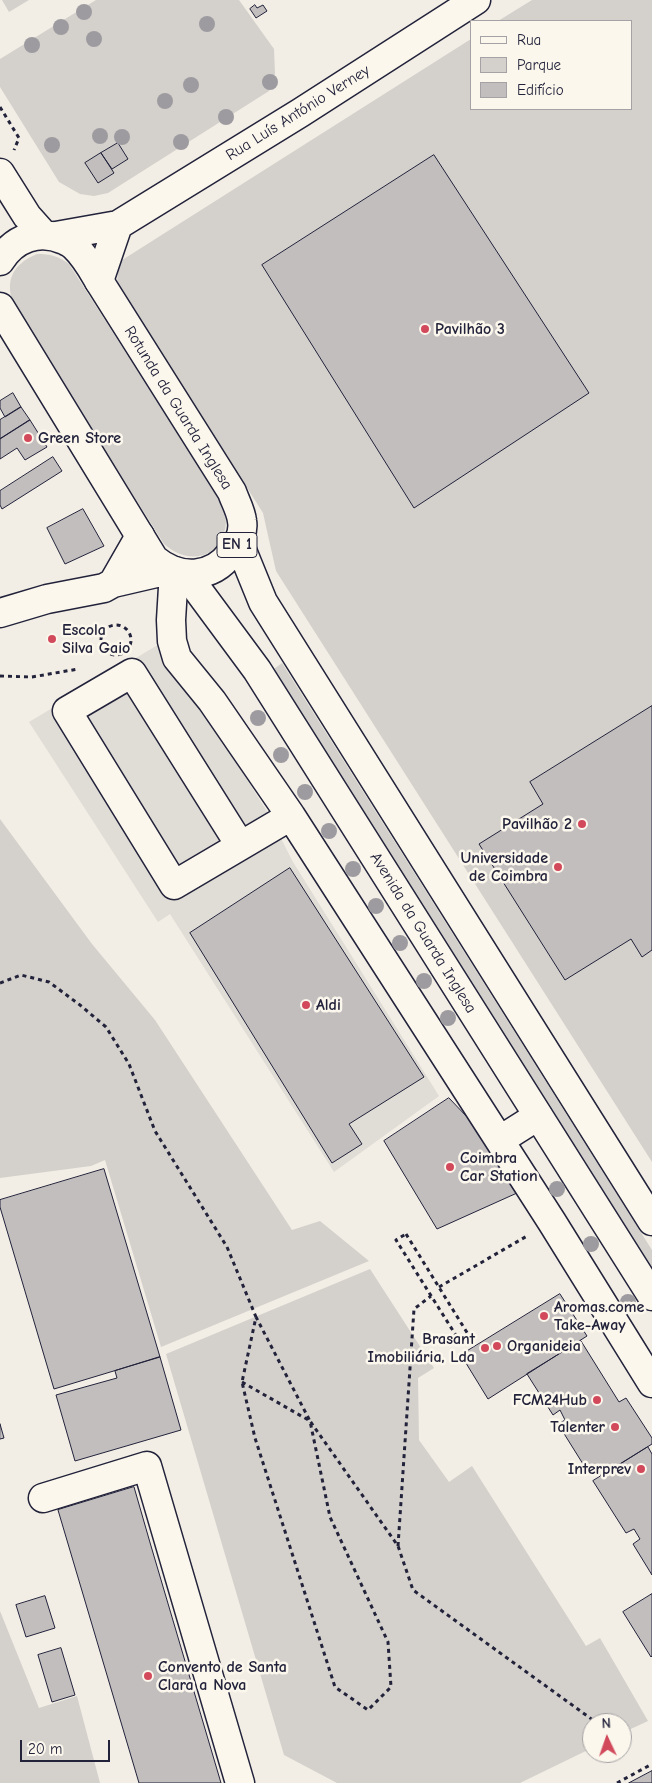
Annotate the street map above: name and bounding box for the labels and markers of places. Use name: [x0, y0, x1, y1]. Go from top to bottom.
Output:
place label: Pavilhão 3: [435, 319, 505, 339]
marker: Pavilhão 3: [419, 323, 431, 335]
place label: Green Store: [38, 428, 121, 448]
marker: Green Store: [22, 432, 34, 444]
place label: Escola Silva Gaio: [62, 620, 130, 658]
marker: Escola Silva Gaio: [46, 633, 58, 645]
place label: Pavilhão 2: [502, 814, 572, 834]
marker: Pavilhão 2: [576, 818, 588, 830]
place label: Universidade de Coimbra: [461, 848, 548, 886]
marker: Universidade de Coimbra: [552, 861, 564, 873]
place label: Aldi: [316, 995, 341, 1015]
marker: Aldi: [300, 999, 312, 1011]
place label: Coimbra Car Station: [460, 1148, 538, 1186]
marker: Coimbra Car Station: [444, 1161, 456, 1173]
place label: Aromas.come Take-Away: [554, 1297, 644, 1335]
marker: Aromas.come Take-Away: [538, 1310, 550, 1322]
place label: Brasant Imobiliária, Lda: [368, 1329, 475, 1367]
place label: Organideia: [507, 1336, 581, 1356]
marker: Organideia: [491, 1340, 503, 1352]
marker: Brasant Imobiliária, Lda: [479, 1342, 491, 1354]
place label: FCM24Hub: [513, 1390, 587, 1410]
marker: FCM24Hub: [591, 1394, 603, 1406]
place label: Talenter: [550, 1417, 605, 1437]
marker: Talenter: [609, 1421, 621, 1433]
place label: Interprev: [568, 1459, 631, 1479]
marker: Interprev: [635, 1463, 647, 1475]
place label: Convento de Santa Clara a Nova: [158, 1657, 287, 1695]
marker: Convento de Santa Clara a Nova: [142, 1670, 154, 1682]

